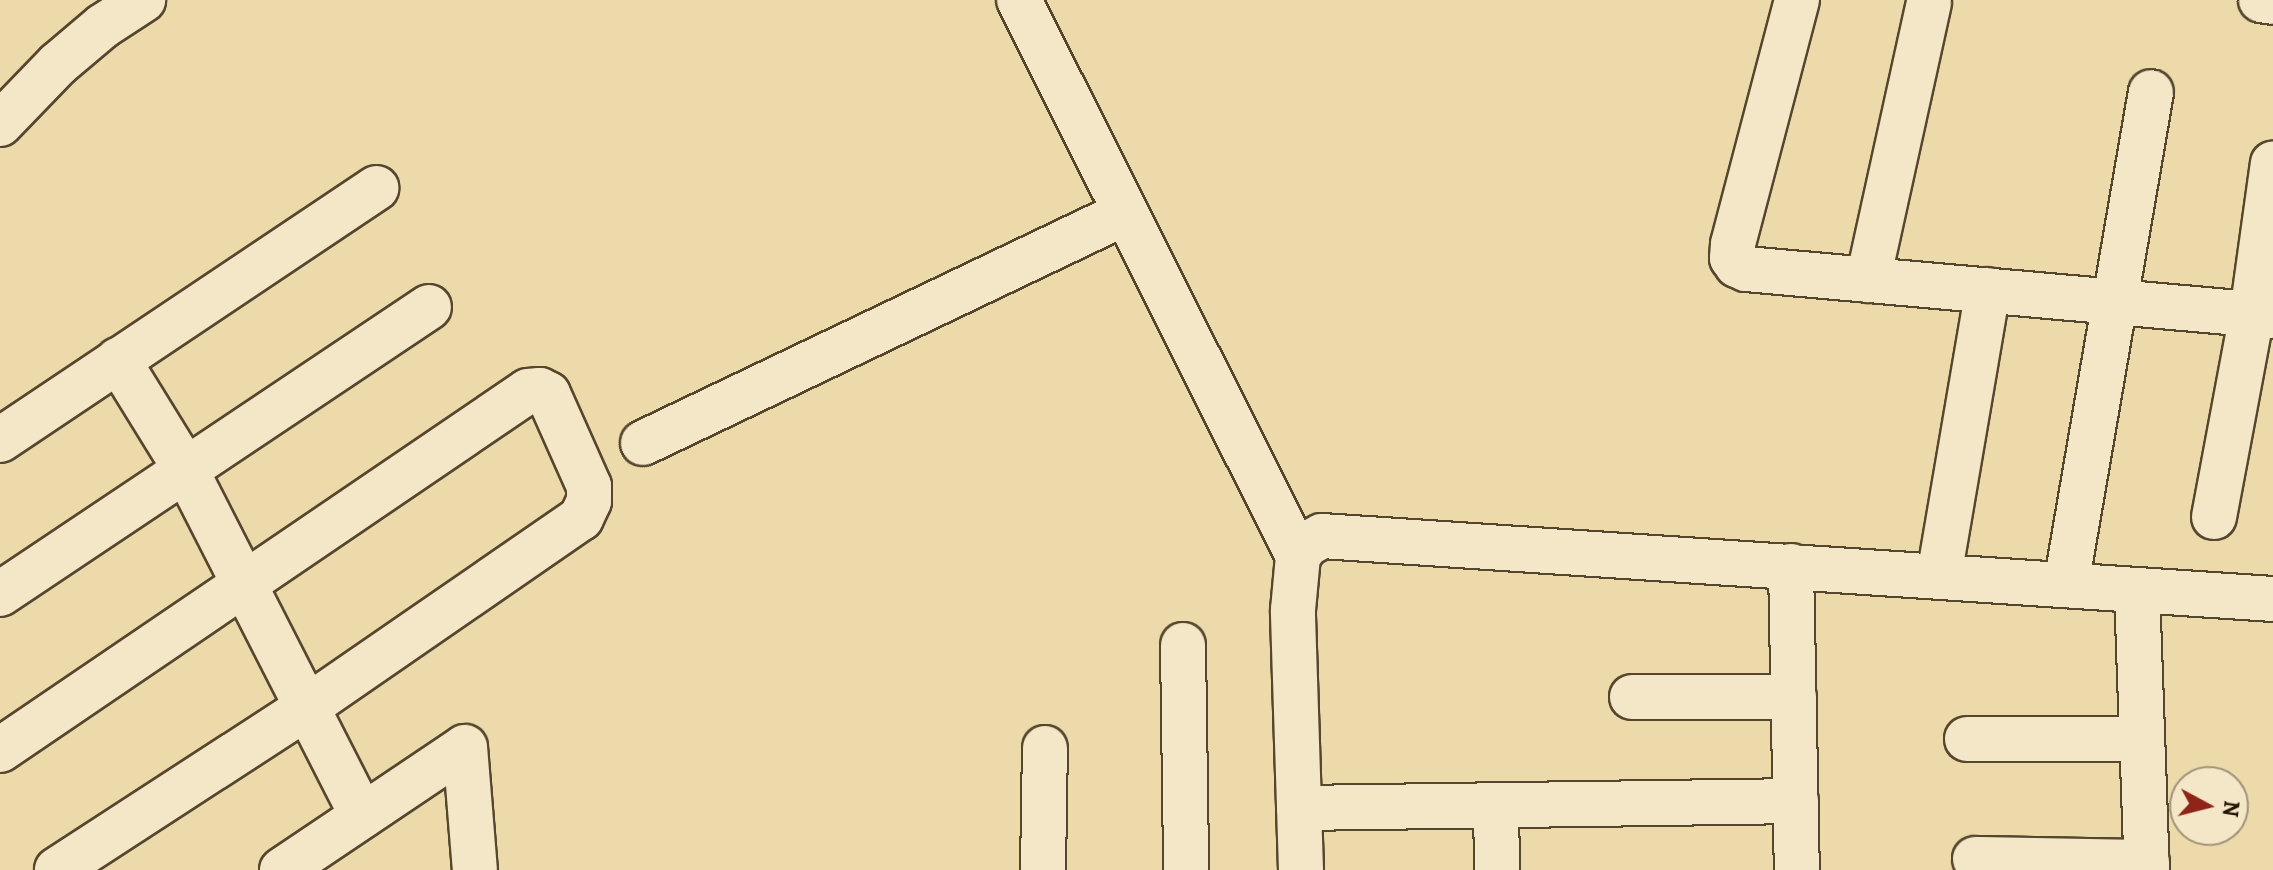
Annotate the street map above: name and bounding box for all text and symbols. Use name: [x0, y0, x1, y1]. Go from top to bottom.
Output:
north arrow: [2169, 766, 2249, 846]
text: N: [2215, 799, 2247, 818]

